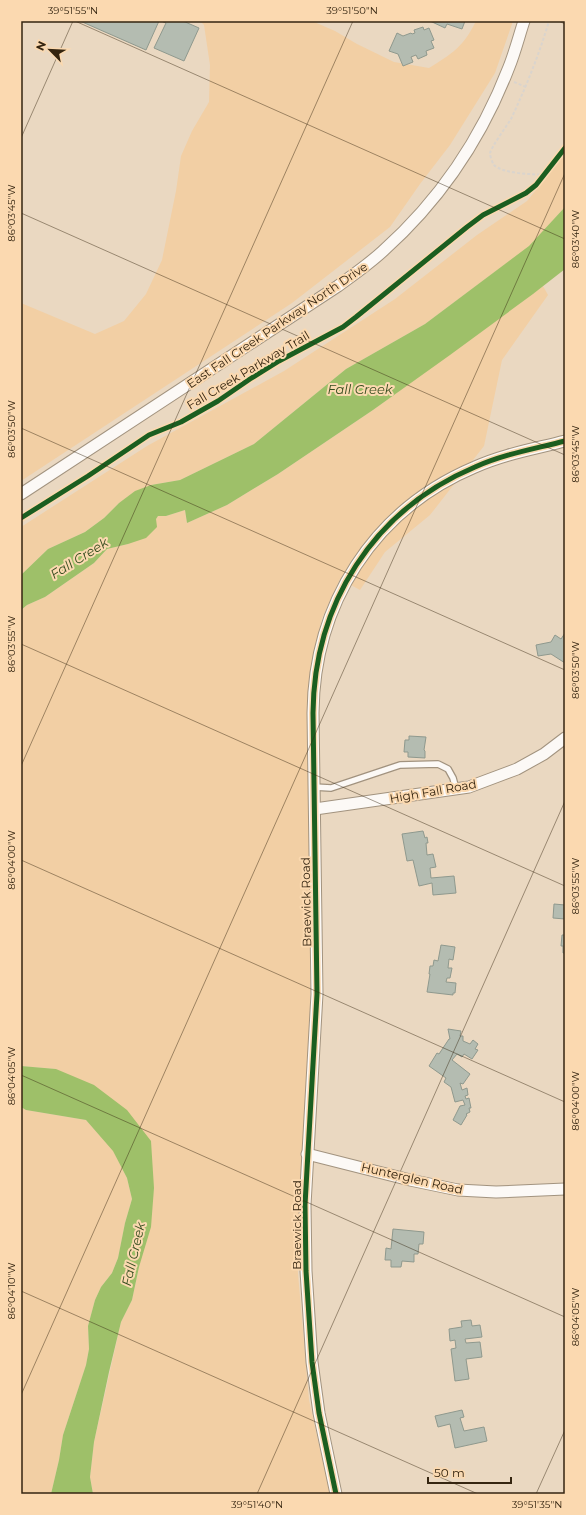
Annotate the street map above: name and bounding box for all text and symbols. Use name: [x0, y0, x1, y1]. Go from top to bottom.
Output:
text: 39°51'55"N: [48, 4, 98, 17]
text: 39°51'50"N: [326, 4, 378, 17]
north arrow: [30, 30, 70, 70]
text: N: [33, 39, 49, 53]
text: 86°03'45"W: [5, 184, 18, 242]
text: 86°03'40"W: [569, 210, 582, 268]
street label: East Fall Creek Parkway North Drive: [184, 259, 370, 391]
street label: Fall Creek Parkway Trail: [184, 327, 312, 413]
water label: Fall Creek: [327, 381, 393, 397]
text: 86°03'50"W: [5, 400, 18, 458]
text: 86°03'45"W: [569, 425, 582, 483]
water label: Fall Creek: [47, 533, 112, 582]
text: 86°03'55"W: [5, 616, 18, 672]
text: 86°03'50"W: [569, 641, 582, 699]
street label: High Fall Road: [388, 776, 478, 806]
text: 86°04'00"W: [5, 830, 18, 890]
street label: Braewick Road: [298, 857, 314, 947]
text: 86°03'55"W: [569, 858, 582, 914]
text: 86°04'05"W: [5, 1047, 18, 1105]
text: 86°04'00"W: [569, 1071, 582, 1131]
street label: Hunterglen Road: [360, 1159, 464, 1197]
street label: Braewick Road: [289, 1180, 304, 1270]
water label: Fall Creek: [118, 1219, 148, 1287]
text: 86°04'10"W: [5, 1262, 18, 1320]
text: 86°04'05"W: [569, 1288, 582, 1346]
scale bar: [428, 1459, 511, 1485]
text: 50 m: [434, 1465, 465, 1480]
text: 39°51'40"N: [231, 1498, 283, 1511]
text: 39°51'35"N: [512, 1498, 562, 1511]

